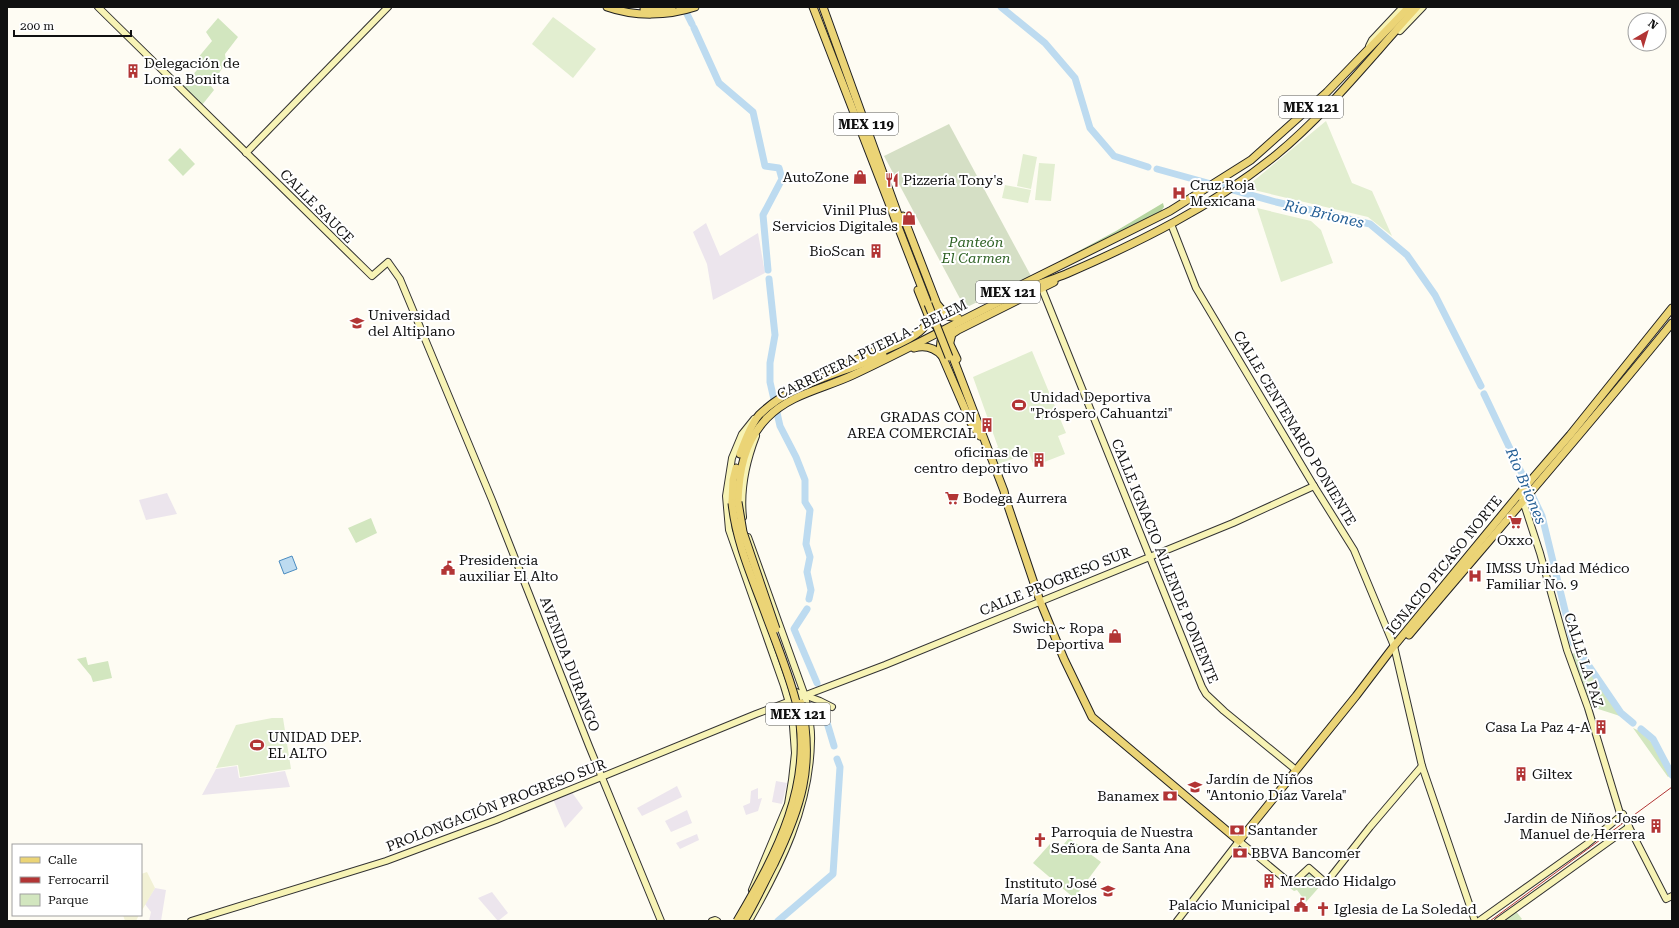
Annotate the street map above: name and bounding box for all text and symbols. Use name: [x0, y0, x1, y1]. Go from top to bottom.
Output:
scale bar: [14, 12, 131, 38]
north arrow: [1627, 12, 1667, 52]
text: N: [1646, 17, 1661, 33]
text: 200 m: [20, 19, 54, 33]
place label: Delegación de Loma Bonita: [144, 55, 240, 87]
building icon: Delegación de Loma Bonita: [125, 63, 141, 79]
road number: MEX 121: [1279, 96, 1343, 118]
road number: MEX 119: [834, 113, 898, 135]
street label: CALLE SAUCE: [277, 166, 357, 246]
place label: AutoZone: [783, 169, 849, 185]
shop icon: AutoZone: [852, 169, 868, 185]
restaurant icon: Pizzería Tony's: [884, 172, 900, 188]
place label: Pizzería Tony's: [903, 172, 1003, 188]
place label: Cruz Roja Mexicana: [1190, 177, 1256, 209]
hospital icon: Cruz Roja Mexicana: [1171, 185, 1187, 201]
water label: Rio Briones: [1281, 196, 1366, 232]
place label: Vinil Plus ~ Servicios Digitales: [773, 202, 898, 234]
shop icon: Vinil Plus ~ Servicios Digitales: [901, 210, 917, 226]
park label: Panteón El Carmen: [941, 234, 1011, 266]
place label: BioScan: [809, 243, 865, 259]
building icon: BioScan: [868, 243, 884, 259]
road number: MEX 121: [976, 281, 1040, 303]
street label: CARRETERA PUEBLA - BELEM: [774, 296, 970, 402]
place label: Universidad del Altiplano: [368, 307, 455, 339]
school or university icon: Universidad del Altiplano: [349, 315, 365, 331]
street label: CALLE CENTENARIO PONIENTE: [1230, 328, 1360, 528]
place label: Unidad Deportiva "Próspero Cahuantzi": [1030, 389, 1173, 421]
sports icon: Unidad Deportiva "Próspero Cahuantzi": [1011, 397, 1027, 413]
place label: GRADAS CON AREA COMERCIAL: [847, 409, 976, 441]
building icon: GRADAS CON AREA COMERCIAL: [979, 417, 995, 433]
street label: CALLE IGNACIO ALLENDE PONIENTE: [1108, 436, 1222, 686]
place label: oficinas de centro deportivo: [914, 444, 1028, 476]
water label: Rio Briones: [1501, 444, 1550, 527]
building icon: oficinas de centro deportivo: [1031, 452, 1047, 468]
supermarket icon: Bodega Aurrera: [944, 490, 960, 506]
place label: Bodega Aurrera: [963, 490, 1068, 506]
street label: IGNACIO PICASO NORTE: [1383, 492, 1505, 638]
supermarket icon: Oxxo: [1507, 514, 1523, 530]
place label: Oxxo: [1497, 532, 1533, 548]
street label: CALLE PROGRESO SUR: [977, 543, 1133, 619]
place label: Presidencia auxiliar El Alto: [459, 552, 558, 584]
public building icon: Presidencia auxiliar El Alto: [440, 560, 456, 576]
place label: IMSS Unidad Médico Familiar No. 9: [1486, 560, 1630, 592]
hospital icon: IMSS Unidad Médico Familiar No. 9: [1467, 568, 1483, 584]
street label: AVENIDA DURANGO: [537, 594, 603, 734]
street label: CALLE LA PAZ: [1561, 611, 1607, 709]
place label: Swich ~ Ropa Deportiva: [1013, 620, 1104, 652]
shop icon: Swich ~ Ropa Deportiva: [1107, 628, 1123, 644]
road number: MEX 121: [766, 703, 830, 725]
place label: Casa La Paz 4-A: [1485, 719, 1590, 735]
building icon: Casa La Paz 4-A: [1593, 719, 1609, 735]
place label: UNIDAD DEP. EL ALTO: [268, 729, 362, 761]
sports icon: UNIDAD DEP. EL ALTO: [249, 737, 265, 753]
street label: PROLONGACIÓN PROGRESO SUR: [384, 755, 608, 854]
building icon: Giltex: [1513, 766, 1529, 782]
place label: Giltex: [1532, 766, 1572, 782]
place label: Jardín de Niños "Antonio Díaz Varela": [1206, 771, 1347, 803]
school or university icon: Jardín de Niños "Antonio Díaz Varela": [1187, 779, 1203, 795]
place label: Banamex: [1097, 788, 1159, 804]
bank icon: Banamex: [1162, 788, 1178, 804]
place label: Jardin de Niños Jose Manuel de Herrera: [1504, 810, 1645, 842]
building icon: Jardin de Niños Jose Manuel de Herrera: [1648, 818, 1664, 834]
bank icon: Santander: [1229, 822, 1245, 838]
place label: Santander: [1248, 822, 1318, 838]
place label: Parroquia de Nuestra Señora de Santa Ana: [1051, 824, 1194, 856]
church icon: Parroquia de Nuestra Señora de Santa Ana: [1032, 832, 1048, 848]
legend: [12, 844, 142, 916]
bank icon: BBVA Bancomer: [1232, 845, 1248, 861]
place label: BBVA Bancomer: [1251, 845, 1361, 861]
text: Calle: [48, 853, 78, 867]
text: Ferrocarril: [48, 873, 109, 887]
building icon: Mercado Hidalgo: [1261, 873, 1277, 889]
place label: Mercado Hidalgo: [1280, 873, 1396, 889]
place label: Instituto José María Morelos: [1000, 875, 1097, 907]
school or university icon: Instituto José María Morelos: [1100, 883, 1116, 899]
text: Parque: [48, 893, 89, 907]
place label: Palacio Municipal: [1169, 897, 1291, 913]
public building icon: Palacio Municipal: [1293, 897, 1309, 913]
church icon: Iglesia de La Soledad: [1315, 901, 1331, 917]
place label: Iglesia de La Soledad: [1334, 901, 1477, 917]

